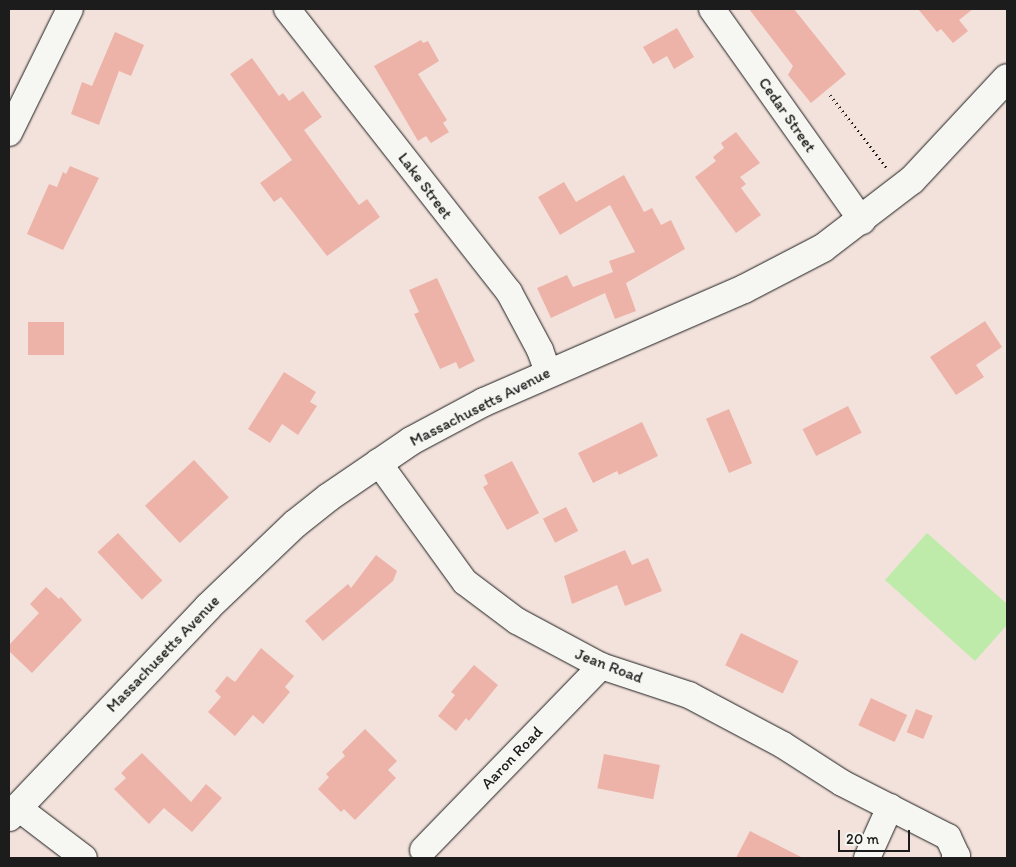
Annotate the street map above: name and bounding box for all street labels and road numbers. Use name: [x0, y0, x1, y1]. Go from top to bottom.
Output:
street label: Cedar Street: [754, 74, 820, 156]
street label: Lake Street: [394, 149, 456, 223]
street label: Massachusetts Avenue: [407, 363, 553, 451]
street label: Massachusetts Avenue: [102, 592, 224, 716]
street label: Jean Road: [573, 644, 645, 688]
street label: Aaron Road: [477, 723, 547, 793]

